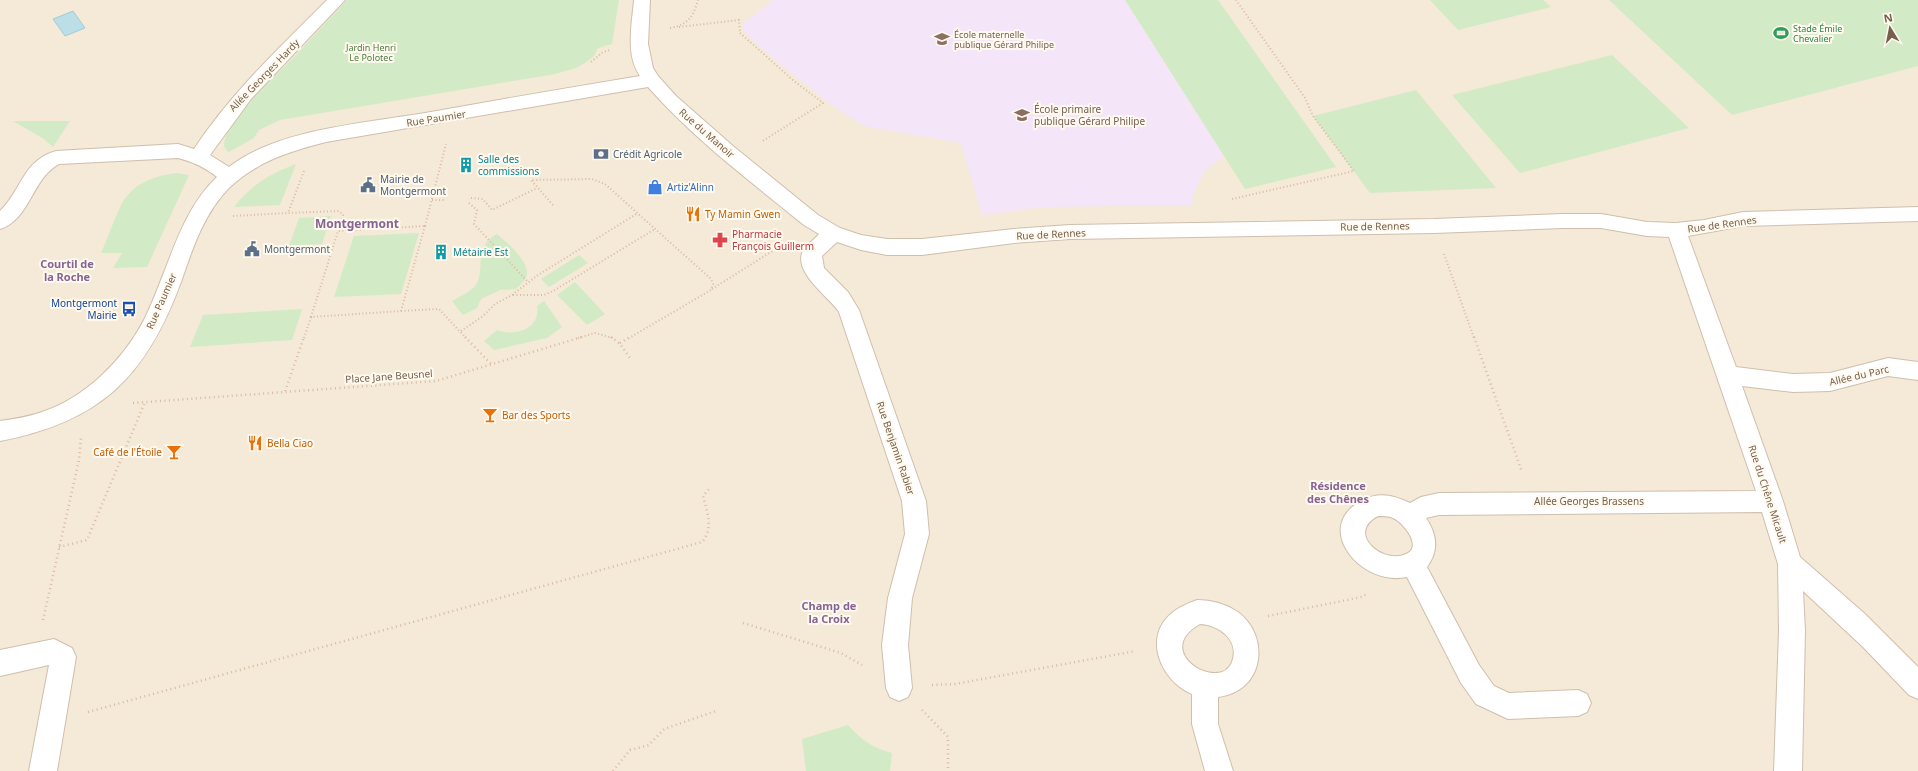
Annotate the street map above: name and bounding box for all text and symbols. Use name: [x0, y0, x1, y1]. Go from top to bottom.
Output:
north arrow: [1870, 8, 1910, 48]
text: N: [1882, 9, 1894, 26]
place label: Stade Émile Chevalier: [1793, 22, 1842, 45]
sports icon: Stade Émile Chevalier: [1772, 24, 1790, 42]
place label: École maternelle publique Gérard Philipe: [954, 28, 1054, 51]
school or university icon: École maternelle publique Gérard Philipe: [933, 30, 951, 48]
street label: Allée Georges Hardy: [226, 35, 303, 114]
park label: Jardin Henri Le Polotec: [345, 41, 396, 64]
place label: École primaire publique Gérard Philipe: [1034, 102, 1145, 128]
street label: Rue du Manoir: [676, 105, 738, 161]
street label: Rue Paumier: [405, 106, 467, 130]
school or university icon: École primaire publique Gérard Philipe: [1013, 106, 1031, 124]
bank icon: Crédit Agricole: [592, 145, 610, 163]
place label: Crédit Agricole: [613, 147, 683, 161]
place label: Salle des commissions: [478, 152, 540, 178]
building icon: Salle des commissions: [457, 156, 475, 174]
place label: Mairie de Montgermont: [380, 172, 446, 198]
public building icon: Mairie de Montgermont: [359, 176, 377, 194]
shop icon: Artiz'Alinn: [646, 178, 664, 196]
place label: Artiz'Alinn: [667, 180, 714, 194]
restaurant icon: Ty Mamin Gwen: [684, 205, 702, 223]
place label: Ty Mamin Gwen: [705, 207, 780, 221]
street label: Rue de Rennes: [1687, 212, 1758, 236]
district label: Montgermont: [315, 215, 399, 232]
street label: Rue de Rennes: [1340, 218, 1410, 234]
street label: Rue de Rennes: [1016, 225, 1086, 243]
place label: Pharmacie François Guillerm: [732, 227, 814, 253]
pharmacy icon: Pharmacie François Guillerm: [711, 231, 729, 249]
public building icon: Montgermont: [243, 240, 261, 258]
place label: Montgermont: [264, 242, 330, 256]
building icon: Métairie Est: [432, 243, 450, 261]
place label: Métairie Est: [453, 245, 509, 259]
district label: Courtil de la Roche: [40, 256, 94, 284]
street label: Rue Paumier: [142, 271, 180, 331]
place label: Montgermont Mairie: [51, 296, 117, 322]
bus stop icon: Montgermont Mairie: [120, 300, 138, 318]
street label: Allée du Parc: [1828, 361, 1890, 389]
street label: Place Jane Beusnel: [345, 366, 433, 386]
street label: Rue Benjamin Rabier: [873, 399, 919, 497]
bar icon: Bar des Sports: [481, 406, 499, 424]
place label: Bar des Sports: [502, 408, 570, 422]
restaurant icon: Bella Ciao: [246, 434, 264, 452]
place label: Bella Ciao: [267, 436, 313, 450]
bar icon: Café de l'Étoile: [165, 443, 183, 461]
street label: Rue du Chêne Micault: [1745, 443, 1791, 545]
place label: Café de l'Étoile: [93, 445, 162, 459]
district label: Résidence des Chênes: [1307, 478, 1369, 506]
street label: Allée Georges Brassens: [1534, 494, 1644, 508]
district label: Champ de la Croix: [802, 598, 857, 626]

